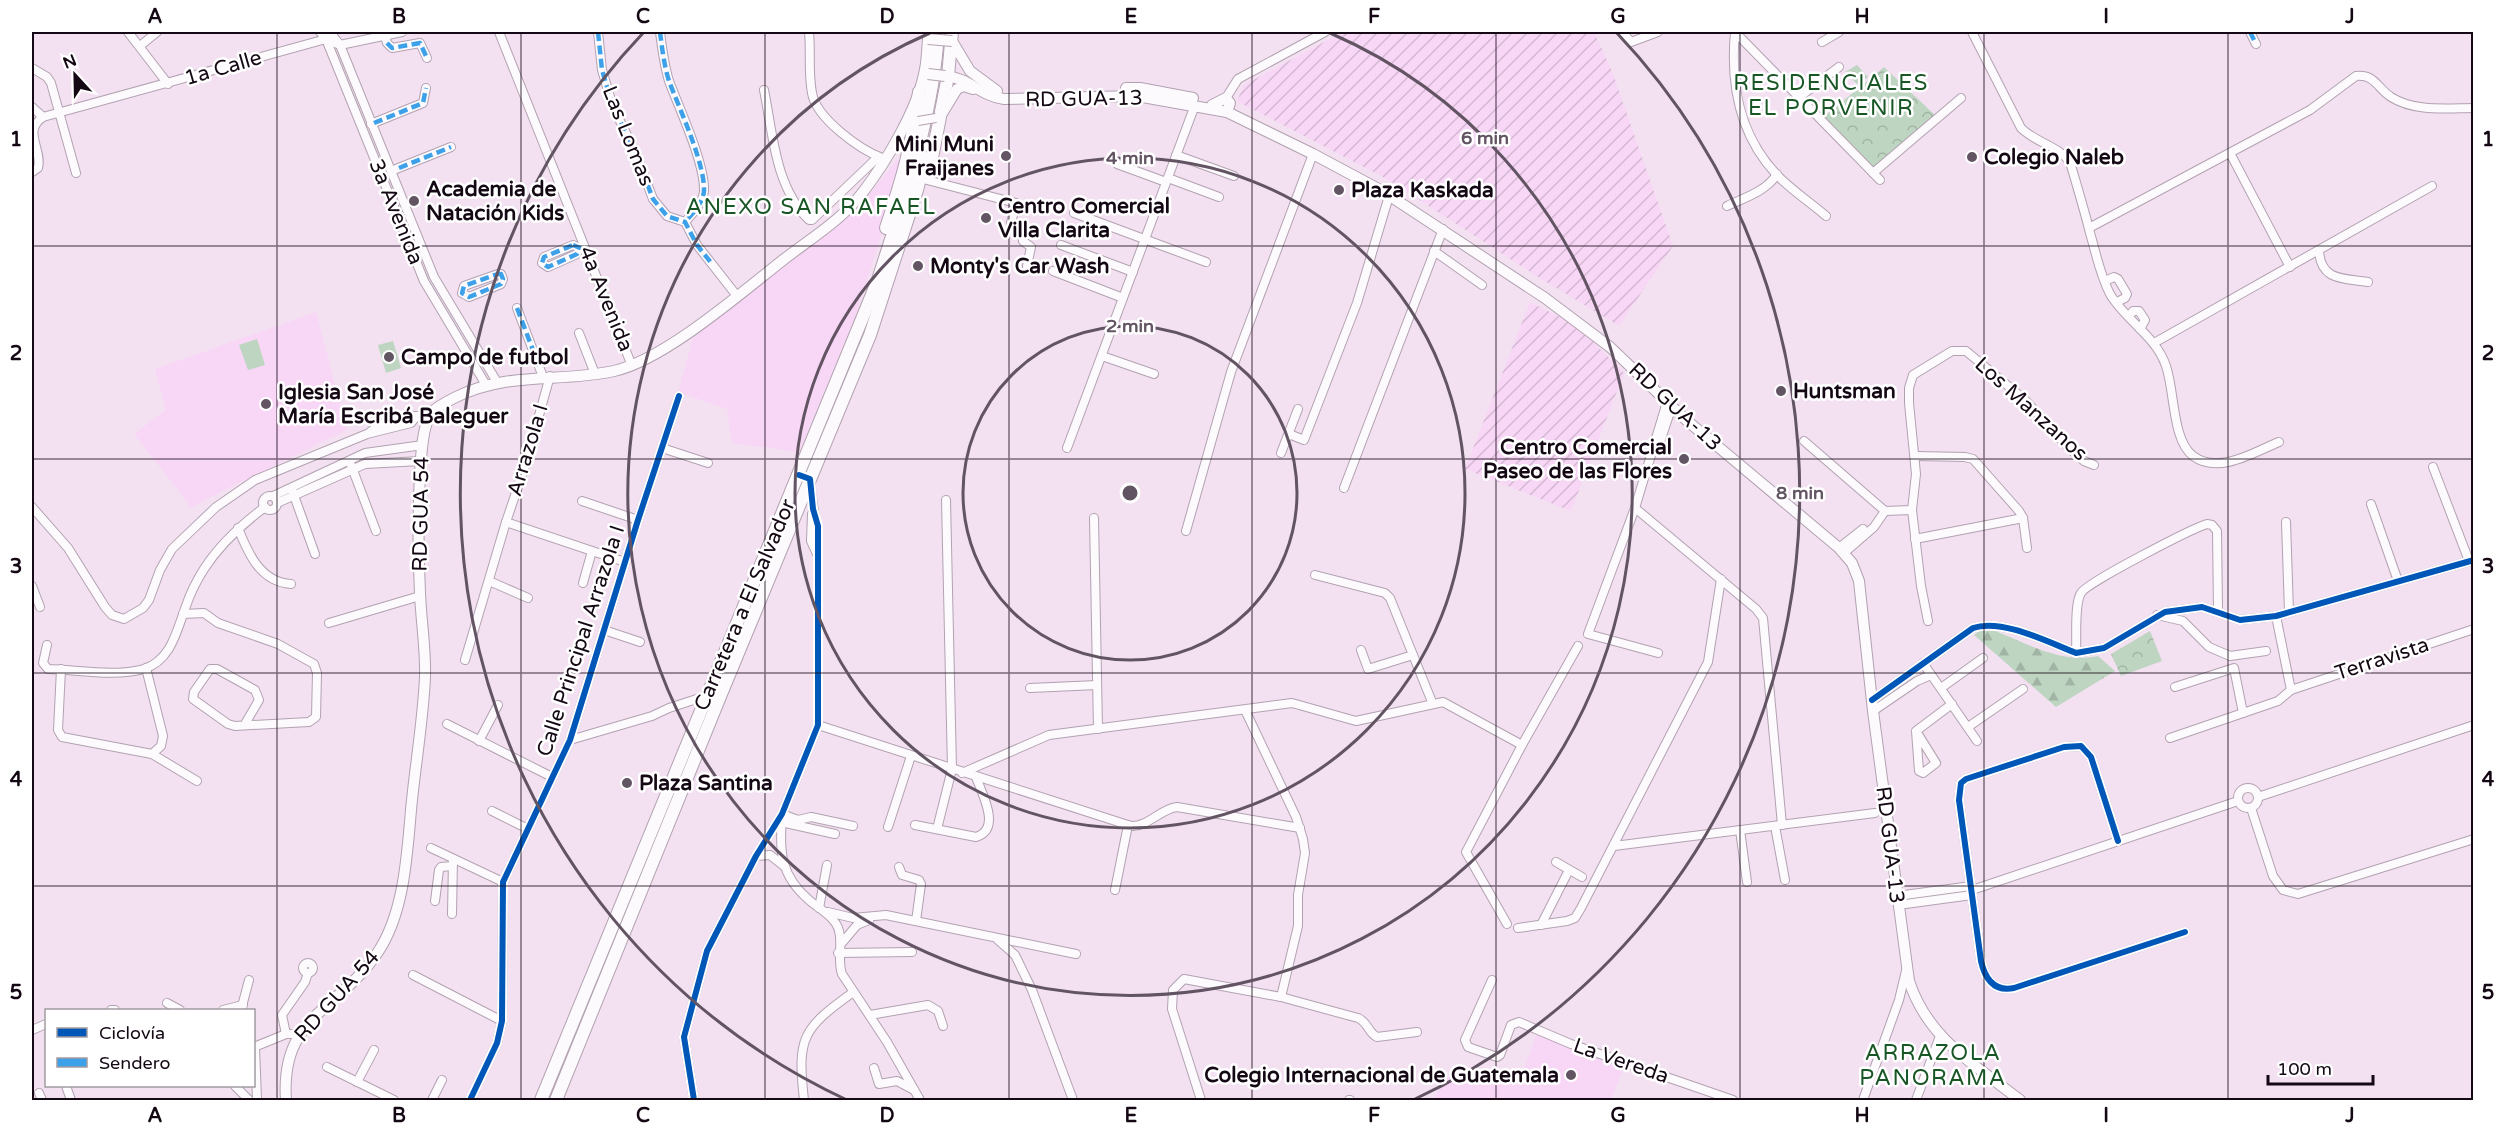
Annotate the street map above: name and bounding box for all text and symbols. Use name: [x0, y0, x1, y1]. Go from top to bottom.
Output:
text: A: [148, 5, 163, 29]
text: B: [392, 5, 406, 29]
text: C: [636, 5, 650, 29]
text: D: [879, 5, 895, 29]
text: E: [1125, 5, 1138, 29]
text: F: [1368, 5, 1380, 29]
text: G: [1610, 5, 1626, 29]
text: H: [1854, 5, 1870, 29]
text: I: [2103, 5, 2109, 29]
text: J: [2344, 5, 2355, 29]
north arrow: [45, 45, 105, 105]
street label: 1a Calle: [181, 45, 265, 91]
text: N: [60, 50, 79, 74]
district label: RESIDENCIALES EL PORVENIR: [1733, 70, 1929, 121]
street label: Las Lomas: [597, 82, 659, 190]
street label: RD GUA-13: [1025, 85, 1143, 113]
text: 6 min: [1461, 127, 1509, 149]
text: 1: [10, 128, 22, 152]
text: 1: [2482, 128, 2494, 152]
place label: Mini Muni Fraijanes: [894, 132, 994, 181]
place label: Colegio Naleb: [1984, 145, 2124, 170]
text: 4 min: [1106, 147, 1154, 169]
marker: Mini Muni Fraijanes: [999, 149, 1013, 163]
marker: Colegio Naleb: [1965, 150, 1979, 164]
street label: 3a Avenida: [364, 156, 428, 268]
place label: Academia de Natación Kids: [426, 177, 564, 226]
place label: Plaza Kaskada: [1351, 178, 1494, 203]
marker: Plaza Kaskada: [1332, 183, 1346, 197]
marker: Academia de Natación Kids: [407, 194, 421, 208]
district label: ANEXO SAN RAFAEL: [686, 194, 936, 220]
place label: Centro Comercial Villa Clarita: [998, 194, 1170, 243]
marker: Centro Comercial Villa Clarita: [979, 211, 993, 225]
street label: 4a Avenida: [574, 243, 638, 355]
place label: Monty's Car Wash: [930, 254, 1110, 279]
marker: Monty's Car Wash: [911, 259, 925, 273]
text: 2 min: [1106, 315, 1154, 337]
text: 2: [10, 342, 22, 366]
text: 2: [2482, 342, 2494, 366]
place label: Campo de futbol: [401, 345, 569, 370]
marker: Campo de futbol: [382, 350, 396, 364]
street label: Los Manzanos: [1969, 352, 2093, 466]
street label: RD GUA-13: [1623, 358, 1727, 456]
place label: Huntsman: [1793, 379, 1896, 404]
place label: Iglesia San José María Escribá Baleguer: [278, 380, 509, 429]
marker: Huntsman: [1774, 384, 1788, 398]
marker: Iglesia San José María Escribá Baleguer: [259, 397, 273, 411]
street label: Arrazola I: [502, 401, 554, 499]
place label: Centro Comercial Paseo de las Flores: [1483, 435, 1672, 484]
marker: Centro Comercial Paseo de las Flores: [1677, 452, 1691, 466]
street label: RD GUA 54: [407, 456, 435, 572]
text: 8 min: [1776, 482, 1824, 504]
centre of rings: [1120, 483, 1140, 503]
street label: Carretera a El Salvador: [689, 495, 801, 715]
street label: Calle Principal Arrazola I: [532, 522, 630, 760]
text: 3: [10, 555, 22, 579]
text: 3: [2482, 555, 2494, 579]
street label: Terravista: [2332, 632, 2432, 686]
text: 4: [10, 768, 23, 792]
text: 4: [2482, 768, 2495, 792]
place label: Plaza Santina: [639, 771, 773, 796]
marker: Plaza Santina: [620, 776, 634, 790]
street label: RD GUA-13: [1870, 785, 1910, 905]
street label: RD GUA 54: [289, 945, 385, 1047]
text: 5: [10, 981, 22, 1005]
text: 5: [2482, 981, 2494, 1005]
legend: [45, 1009, 255, 1087]
text: Ciclovía: [99, 1022, 165, 1044]
street label: La Vereda: [1570, 1033, 1672, 1089]
district label: ARRAZOLA PANORAMA: [1859, 1040, 2007, 1091]
scale bar: [2268, 1048, 2373, 1086]
text: Sendero: [99, 1052, 170, 1074]
text: 100 m: [2277, 1058, 2332, 1080]
place label: Colegio Internacional de Guatemala: [1204, 1063, 1559, 1088]
marker: Colegio Internacional de Guatemala: [1564, 1068, 1578, 1082]
text: A: [148, 1104, 163, 1128]
text: B: [392, 1104, 406, 1128]
text: C: [636, 1104, 650, 1128]
text: D: [879, 1104, 895, 1128]
text: E: [1125, 1104, 1138, 1128]
text: F: [1368, 1104, 1380, 1128]
text: G: [1610, 1104, 1626, 1128]
text: H: [1854, 1104, 1870, 1128]
text: I: [2103, 1104, 2109, 1128]
text: J: [2344, 1104, 2355, 1128]

